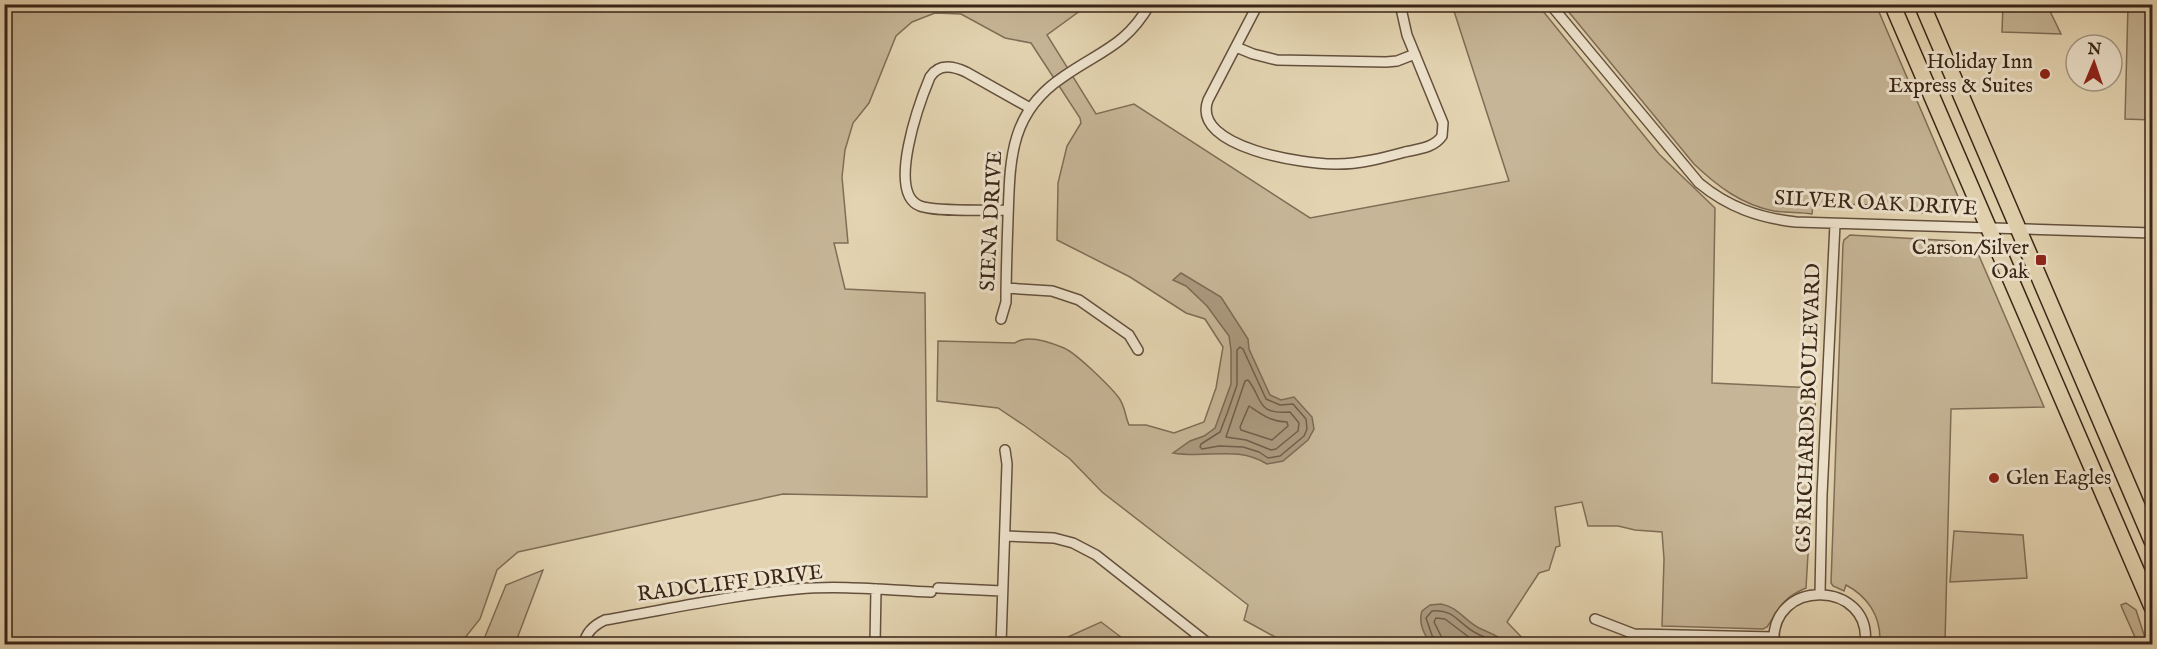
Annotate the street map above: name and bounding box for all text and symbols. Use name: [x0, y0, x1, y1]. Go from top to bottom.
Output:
north arrow: [2064, 33, 2124, 93]
text: N: [2086, 40, 2102, 60]
place label: Holiday Inn Express & Suites: [1888, 49, 2033, 100]
marker: Holiday Inn Express & Suites: [2038, 67, 2052, 81]
street label: SIENA DRIVE: [975, 150, 1009, 292]
street label: SILVER OAK DRIVE: [1774, 185, 1978, 223]
place label: Carson/Silver Oak: [1912, 235, 2030, 286]
marker: Carson/Silver Oak: [2034, 253, 2048, 267]
street label: GS RICHARDS BOULEVARD: [1790, 263, 1828, 553]
place label: Glen Eagles: [2006, 465, 2111, 492]
marker: Glen Eagles: [1987, 471, 2001, 485]
street label: RADCLIFF DRIVE: [636, 559, 824, 609]

